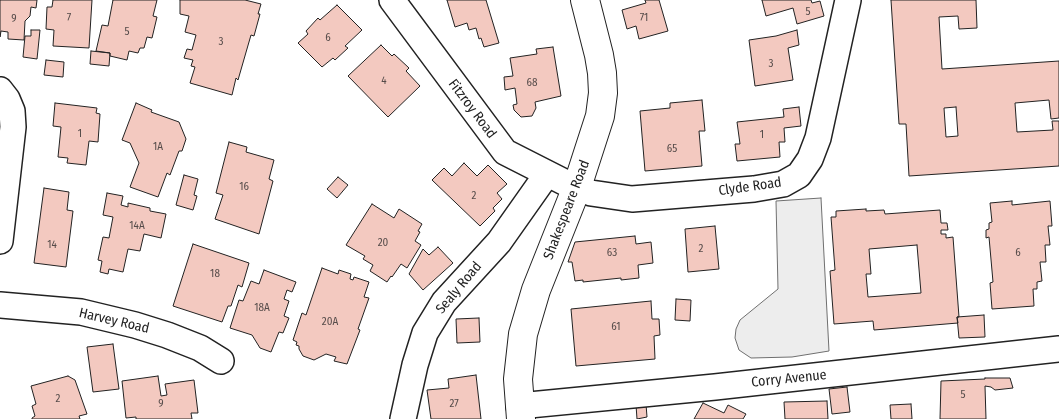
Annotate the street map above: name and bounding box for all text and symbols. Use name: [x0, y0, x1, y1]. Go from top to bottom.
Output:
house number: 5: [805, 5, 811, 19]
house number: 7: [67, 11, 71, 25]
house number: 71: [640, 11, 648, 25]
house number: 9: [11, 12, 17, 26]
house number: 5: [124, 25, 130, 39]
house number: 6: [325, 31, 331, 45]
house number: 3: [219, 35, 223, 49]
house number: 3: [769, 57, 773, 71]
house number: 4: [381, 74, 387, 88]
street label: Fitzroy Road: [444, 76, 500, 142]
house number: 68: [527, 76, 537, 90]
house number: 1: [78, 127, 82, 141]
house number: 1: [760, 128, 764, 142]
house number: 1A: [153, 140, 163, 154]
house number: 65: [667, 142, 677, 156]
street label: Shakespeare Road: [540, 158, 594, 262]
street label: Clyde Road: [717, 174, 783, 200]
house number: 16: [239, 180, 249, 194]
house number: 2: [472, 189, 476, 203]
house number: 14A: [129, 219, 145, 233]
house number: 20: [378, 236, 388, 250]
house number: 14: [47, 238, 57, 252]
house number: 2: [699, 242, 703, 256]
house number: 63: [607, 246, 617, 260]
house number: 6: [1015, 246, 1021, 260]
street label: Sealy Road: [432, 259, 486, 317]
house number: 18: [210, 267, 220, 281]
house number: 18A: [254, 301, 270, 315]
street label: Harvey Road: [77, 305, 151, 337]
house number: 20A: [322, 315, 338, 329]
house number: 61: [611, 320, 621, 334]
street label: Corry Avenue: [751, 367, 827, 391]
house number: 5: [960, 388, 966, 402]
house number: 2: [56, 392, 60, 406]
house number: 9: [158, 397, 164, 411]
house number: 27: [449, 397, 459, 411]

